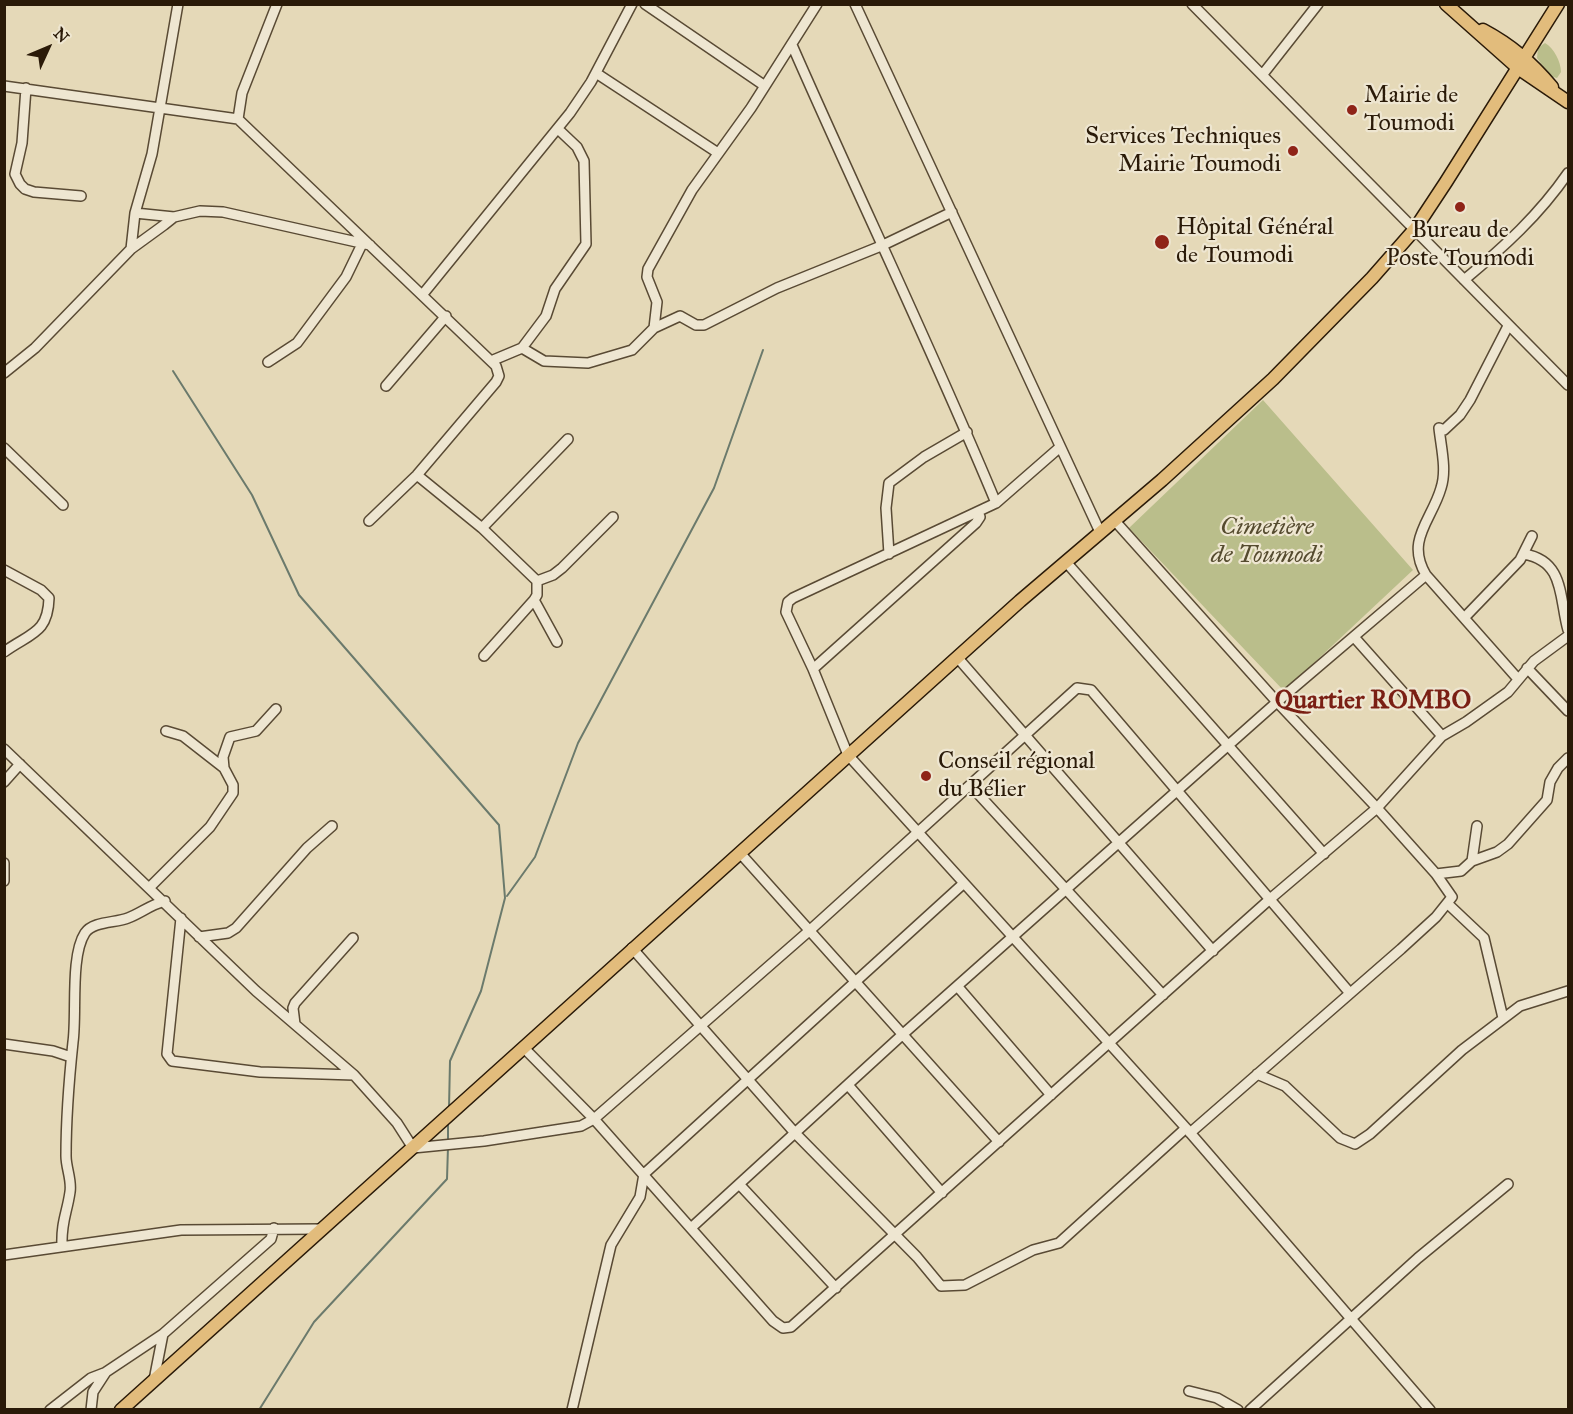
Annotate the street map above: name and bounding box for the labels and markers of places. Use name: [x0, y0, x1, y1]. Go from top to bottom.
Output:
place label: Mairie de Toumodi: [1364, 82, 1458, 138]
marker: Mairie de Toumodi: [1345, 103, 1359, 117]
place label: Services Techniques Mairie Toumodi: [1085, 123, 1281, 179]
marker: Services Techniques Mairie Toumodi: [1286, 144, 1300, 158]
marker: Bureau de Poste Toumodi: [1453, 200, 1467, 214]
place label: Hôpital Général de Toumodi: [1176, 214, 1334, 270]
place label: Bureau de Poste Toumodi: [1386, 217, 1534, 273]
marker: Hôpital Général de Toumodi: [1153, 233, 1171, 251]
place label: Conseil régional du Bélier: [938, 748, 1095, 804]
marker: Conseil régional du Bélier: [919, 769, 933, 783]

